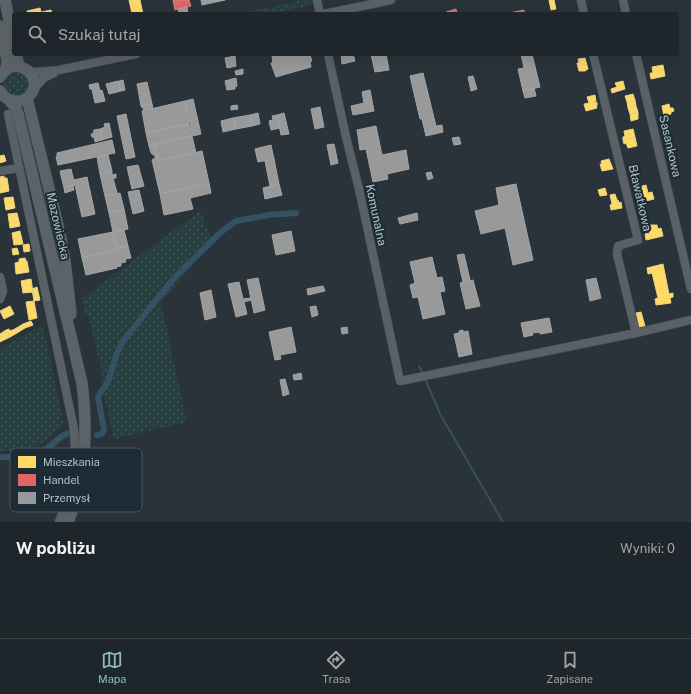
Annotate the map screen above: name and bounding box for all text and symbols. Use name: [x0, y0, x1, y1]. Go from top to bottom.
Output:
search box: [12, 12, 679, 56]
icon: search: [26, 23, 48, 45]
text: Szukaj tutaj: [58, 26, 141, 43]
street label: Sasankowa: [656, 114, 684, 178]
street label: Bławatkowa: [626, 163, 654, 233]
street label: Komunalna: [363, 183, 389, 247]
street label: Mazowiecka: [43, 191, 73, 261]
legend: [10, 448, 142, 512]
text: Mieszkania: [43, 456, 100, 468]
text: Handel: [43, 474, 80, 486]
text: Przemysł: [43, 492, 91, 504]
text: W pobliżu: [16, 538, 95, 558]
text: Wyniki: 0: [620, 541, 675, 556]
tab: Mapa: [98, 649, 126, 685]
tab: Trasa: [322, 649, 350, 685]
tab: Zapisane: [546, 649, 593, 685]

